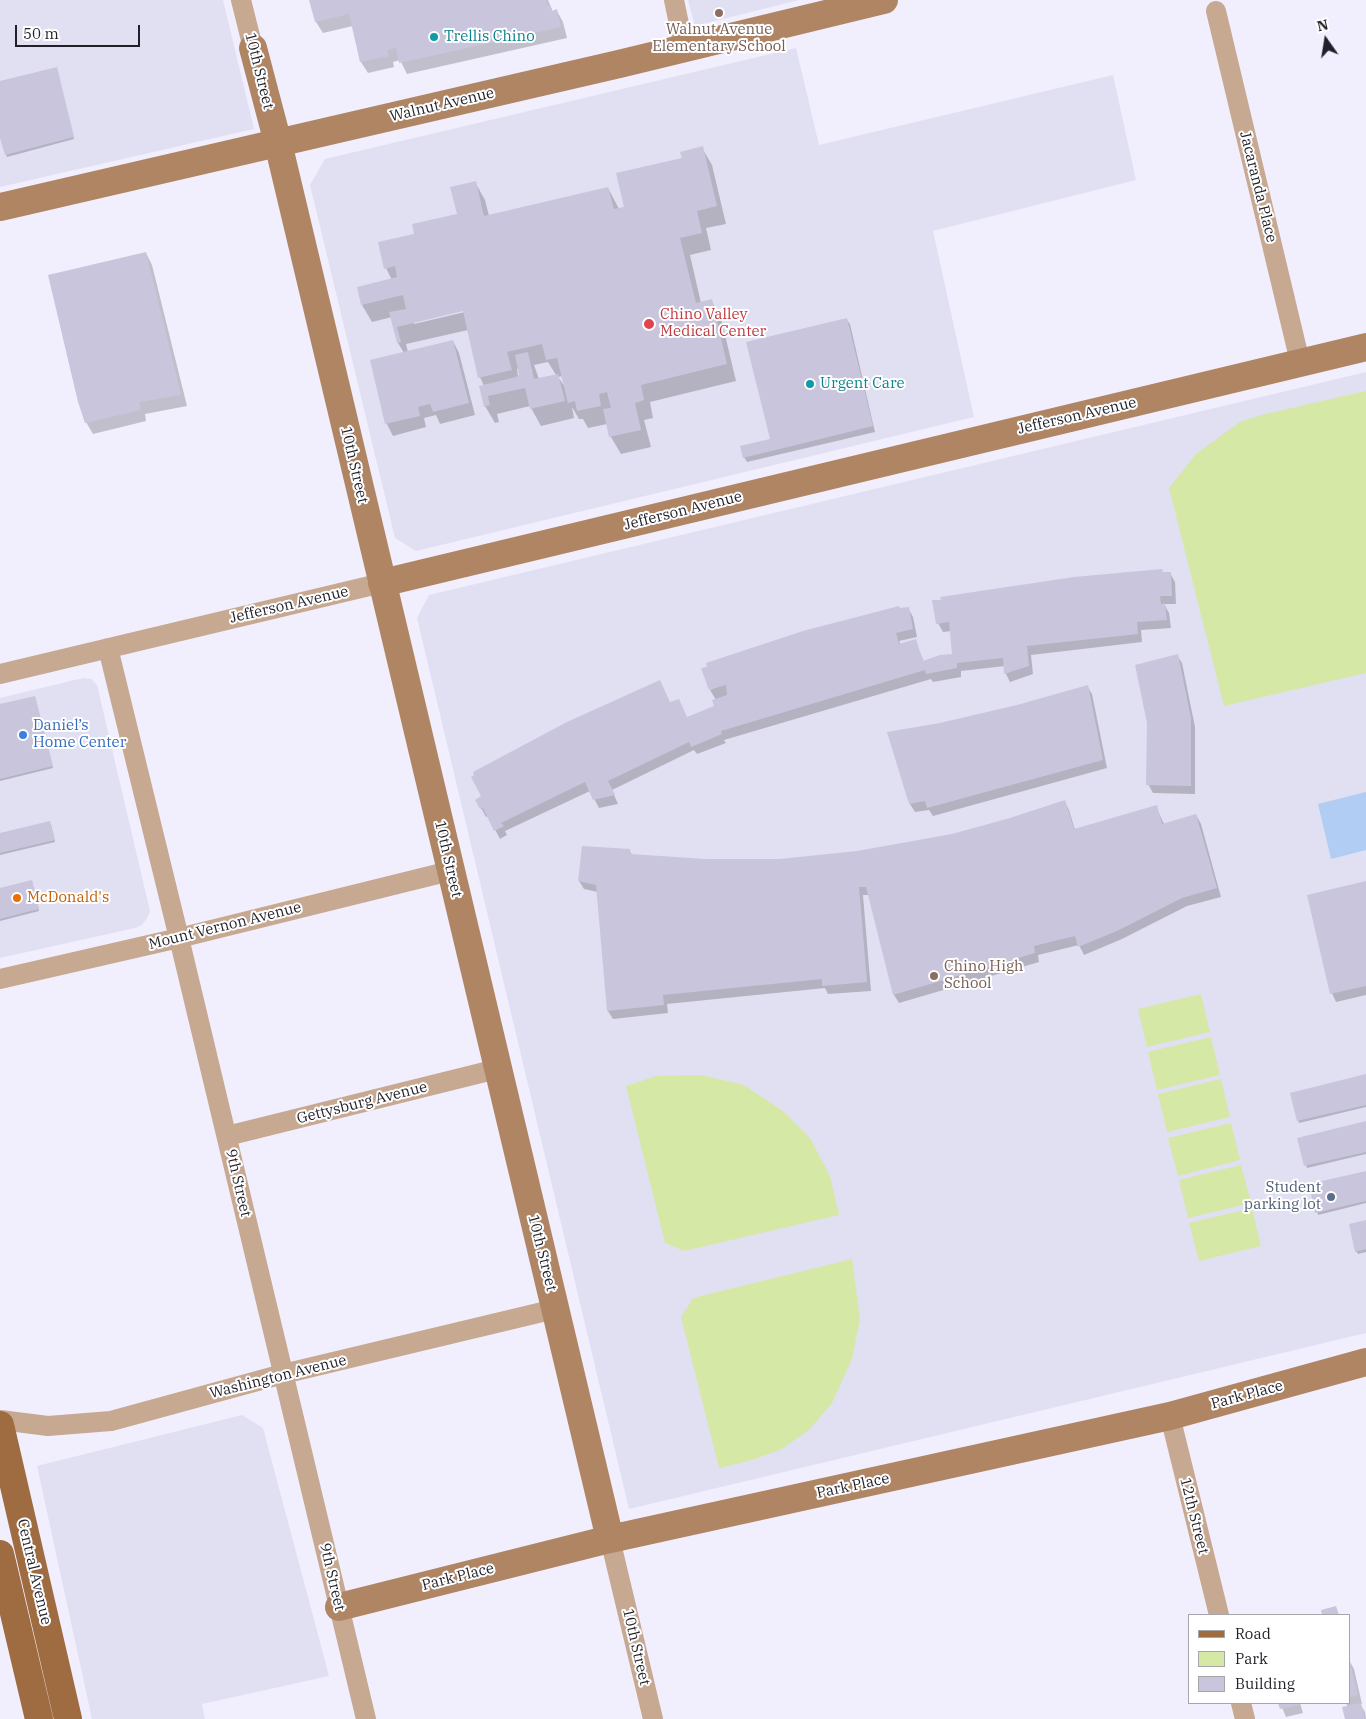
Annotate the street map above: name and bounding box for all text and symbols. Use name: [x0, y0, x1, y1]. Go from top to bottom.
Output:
marker: Walnut Avenue Elementary School: [713, 7, 725, 19]
scale bar: [18, 15, 142, 47]
north arrow: [1301, 15, 1351, 65]
text: N: [1315, 15, 1330, 35]
place label: Walnut Avenue Elementary School: [652, 21, 786, 56]
text: 50 m: [23, 24, 59, 43]
place label: Trellis Chino: [444, 28, 535, 46]
street label: 10th Street: [241, 31, 277, 111]
marker: Trellis Chino: [428, 31, 440, 43]
street label: Walnut Avenue: [388, 84, 496, 126]
street label: Jacaranda Place: [1236, 130, 1280, 244]
place label: Chino Valley Medical Center: [660, 306, 766, 341]
marker: Chino Valley Medical Center: [642, 317, 656, 331]
place label: Urgent Care: [820, 375, 905, 393]
marker: Urgent Care: [804, 378, 816, 390]
street label: Jefferson Avenue: [1016, 394, 1138, 438]
street label: 10th Street: [336, 425, 372, 505]
street label: Jefferson Avenue: [622, 488, 744, 534]
street label: Jefferson Avenue: [228, 583, 350, 627]
place label: Daniel’s Home Center: [33, 717, 126, 752]
marker: Daniel’s Home Center: [17, 729, 29, 741]
street label: 10th Street: [430, 819, 466, 899]
place label: McDonald's: [27, 889, 109, 907]
marker: McDonald's: [11, 892, 23, 904]
street label: Mount Vernon Avenue: [147, 898, 303, 954]
place label: Chino High School: [944, 958, 1023, 993]
marker: Chino High School: [928, 970, 940, 982]
street label: Gettysburg Avenue: [295, 1078, 429, 1128]
street label: 9th Street: [221, 1147, 255, 1219]
place label: Student parking lot: [1244, 1179, 1321, 1214]
marker: Student parking lot: [1325, 1191, 1337, 1203]
street label: 10th Street: [524, 1213, 560, 1293]
street label: Washington Avenue: [208, 1351, 348, 1403]
street label: Park Place: [1209, 1377, 1285, 1413]
street label: Park Place: [815, 1470, 891, 1502]
street label: 12th Street: [1176, 1476, 1212, 1556]
street label: Central Avenue: [13, 1517, 55, 1627]
street label: 9th Street: [315, 1541, 349, 1613]
street label: Park Place: [420, 1559, 496, 1595]
street label: 10th Street: [618, 1607, 654, 1687]
legend: [1188, 1614, 1351, 1704]
text: Road: [1235, 1624, 1271, 1643]
text: Park: [1235, 1649, 1268, 1668]
text: Building: [1235, 1674, 1295, 1693]

